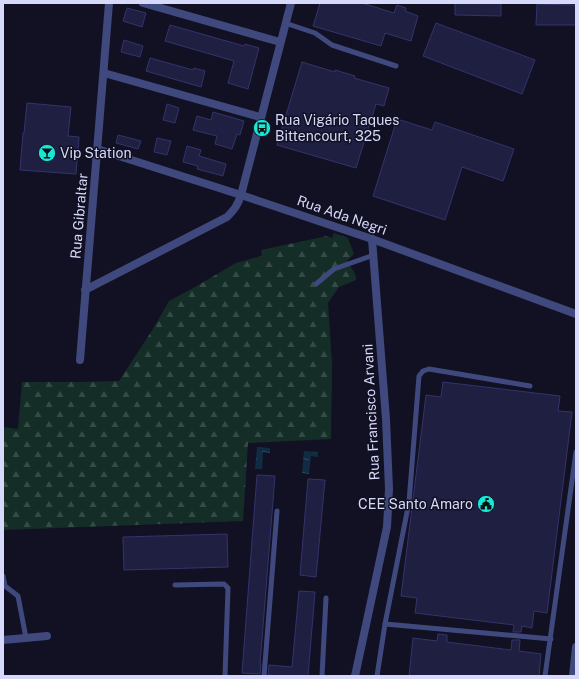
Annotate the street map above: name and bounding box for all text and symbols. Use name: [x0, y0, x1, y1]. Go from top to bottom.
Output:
place label: Rua Vigário Taques Bittencourt, 325: [275, 112, 399, 144]
bus stop icon: Rua Vigário Taques Bittencourt, 325: [252, 118, 272, 138]
bar icon: Vip Station: [37, 143, 57, 163]
place label: Vip Station: [60, 145, 131, 161]
street label: Rua Gibraltar: [67, 172, 91, 260]
street label: Rua Ada Negri: [295, 192, 389, 238]
street label: Rua Francisco Arvani: [359, 343, 383, 481]
public building icon: CEE Santo Amaro: [476, 494, 496, 514]
place label: CEE Santo Amaro: [358, 496, 473, 512]

